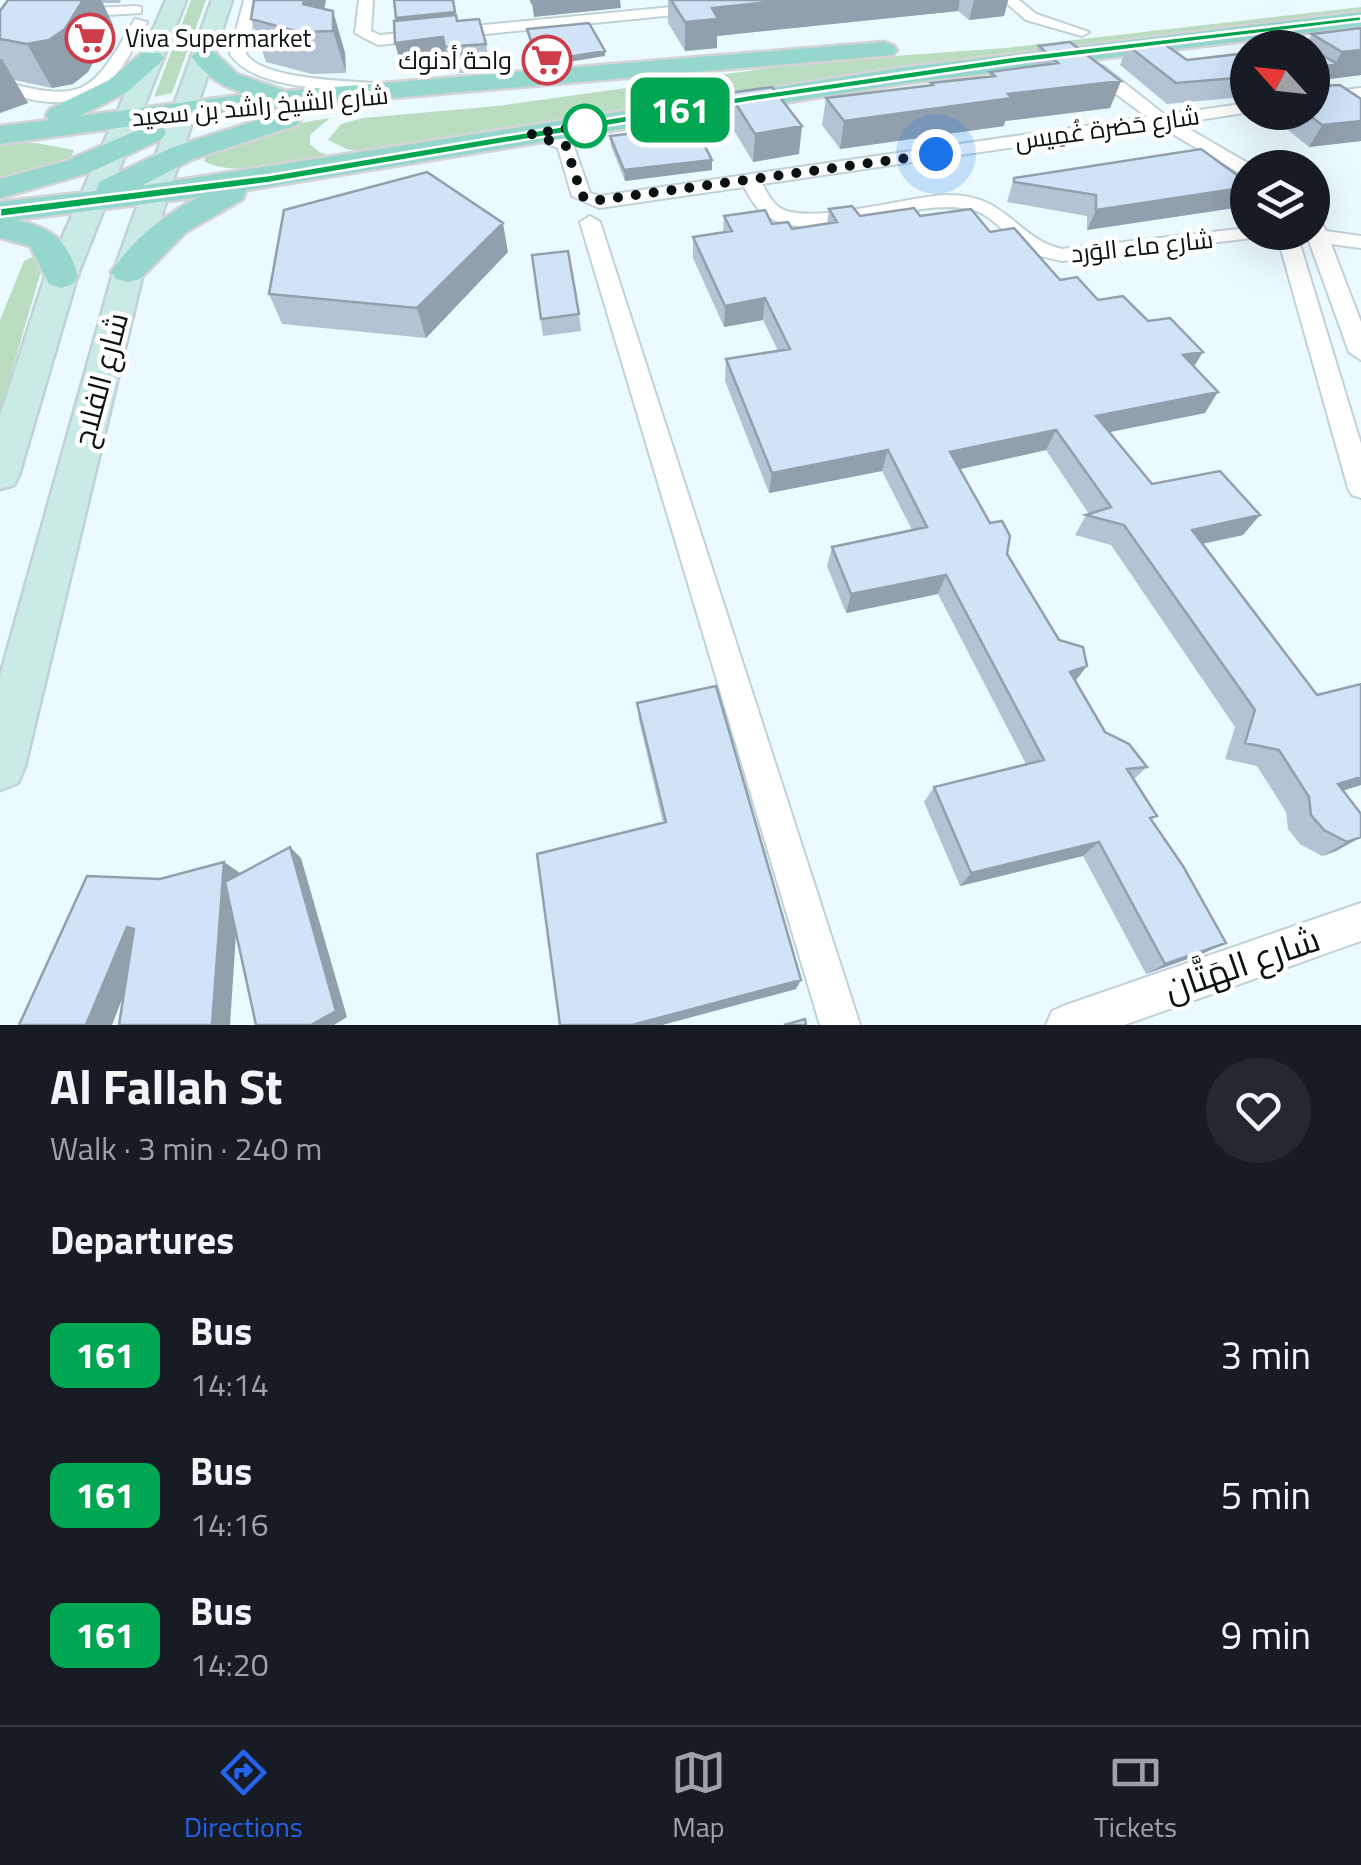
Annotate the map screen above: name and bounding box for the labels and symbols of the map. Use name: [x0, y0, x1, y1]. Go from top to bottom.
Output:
supermarket icon: Viva Supermarket: [64, 12, 116, 64]
place label: Viva Supermarket: [125, 19, 311, 57]
north arrow: [1230, 30, 1330, 130]
supermarket icon: واحة أدنوك: [521, 34, 573, 86]
place label: واحة أدنوك: [398, 41, 512, 79]
street label: شارع الشيخ راشد بن سعيد: [130, 76, 390, 136]
line badge: 161: [622, 78, 738, 142]
street label: شارع حَضرة غُمِيس: [1012, 96, 1202, 160]
unlabelled marker: [564, 105, 606, 147]
your location: [911, 129, 961, 179]
street label: شارع ماء الوَرد: [1069, 220, 1215, 272]
street label: شارع الفلاح: [60, 307, 140, 452]
street label: شارع الهَتَّان: [1157, 911, 1327, 1015]

